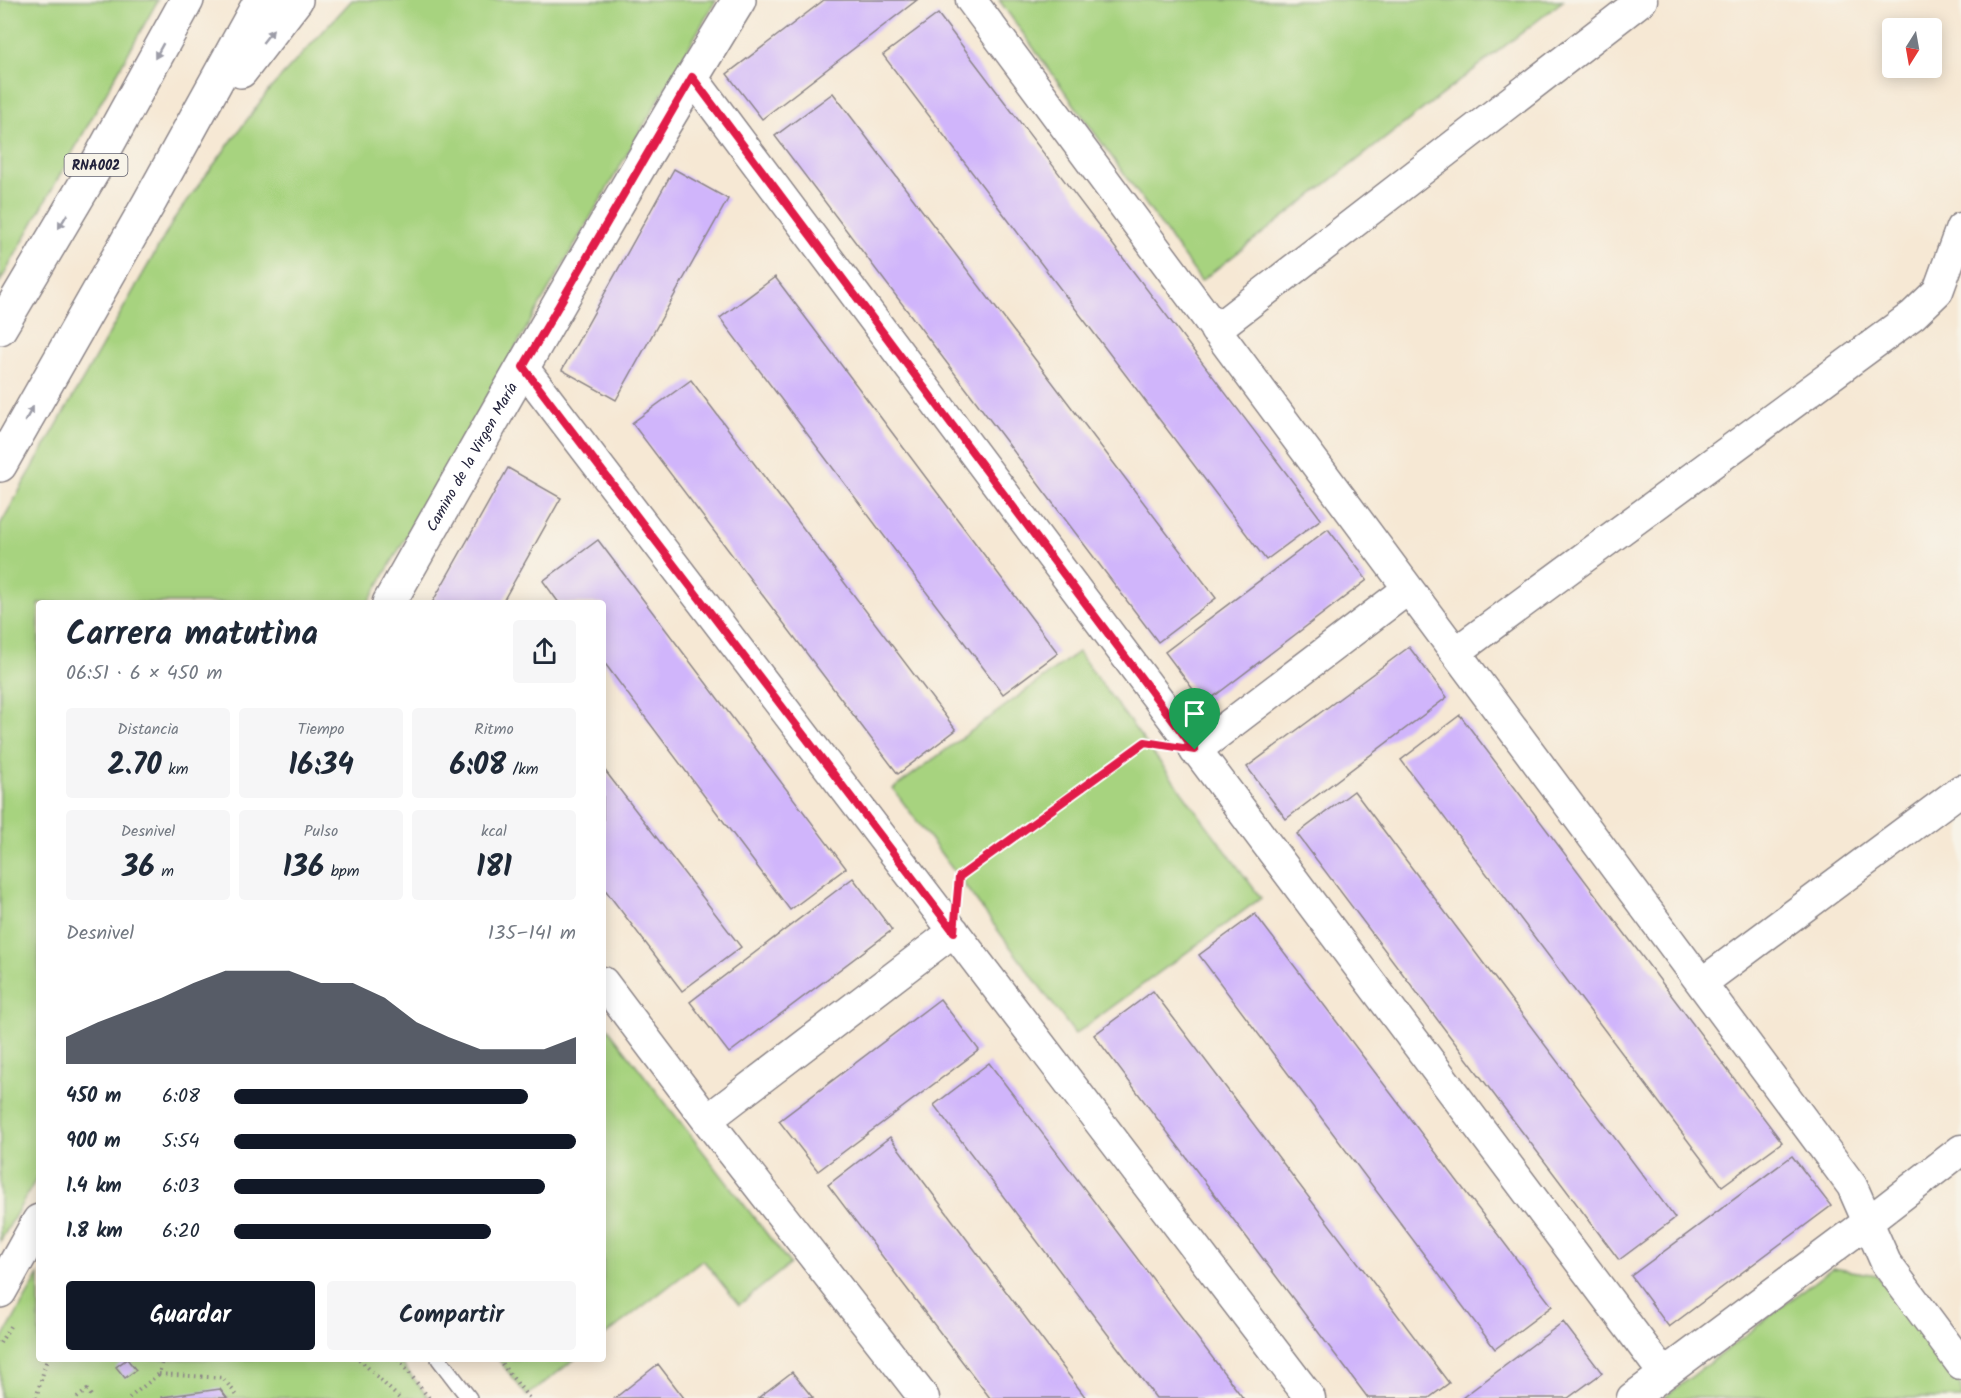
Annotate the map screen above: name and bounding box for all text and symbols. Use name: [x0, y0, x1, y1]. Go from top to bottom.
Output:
north arrow: [1882, 18, 1942, 78]
map controls: [1882, 18, 1942, 78]
one-way arrow: [261, 28, 274, 44]
one-way arrow: [154, 43, 164, 60]
road number: RNA002: [64, 154, 128, 176]
one-way arrow: [58, 213, 69, 229]
street label: Camino de la Virgen María: [421, 378, 525, 536]
one-way arrow: [24, 405, 34, 422]
text: Carrera matutina: [66, 609, 318, 662]
button: share: [513, 620, 576, 683]
text: 06:51 · 6 × 450 m: [66, 658, 222, 690]
pin: [1169, 688, 1220, 750]
icon: arrive: [1178, 697, 1211, 730]
text: Distancia: [117, 717, 179, 742]
text: Tiempo: [297, 717, 345, 742]
text: Ritmo: [474, 717, 514, 742]
text: 2.70: [108, 742, 162, 790]
text: 16:34: [288, 742, 354, 790]
text: 6:08: [449, 742, 506, 790]
text: km: [162, 757, 188, 782]
text: /km: [506, 757, 539, 782]
text: Desnivel: [121, 819, 175, 844]
text: Pulso: [304, 819, 338, 844]
text: kcal: [481, 819, 507, 844]
text: 36: [122, 844, 155, 892]
text: 136: [283, 844, 324, 892]
text: 181: [476, 844, 512, 892]
text: m: [155, 859, 174, 884]
text: bpm: [324, 859, 359, 884]
text: Desnivel: [66, 918, 134, 950]
text: 135–141 m: [488, 918, 576, 950]
text: 450 m: [66, 1081, 121, 1113]
text: 6:08: [162, 1081, 200, 1113]
text: 900 m: [66, 1126, 121, 1158]
text: 5:54: [162, 1126, 199, 1158]
text: 1.4 km: [66, 1171, 122, 1203]
text: 6:03: [162, 1171, 199, 1203]
text: 1.8 km: [66, 1216, 123, 1248]
text: 6:20: [162, 1216, 200, 1248]
button: Guardar: [66, 1281, 315, 1350]
button: Compartir: [327, 1281, 576, 1350]

